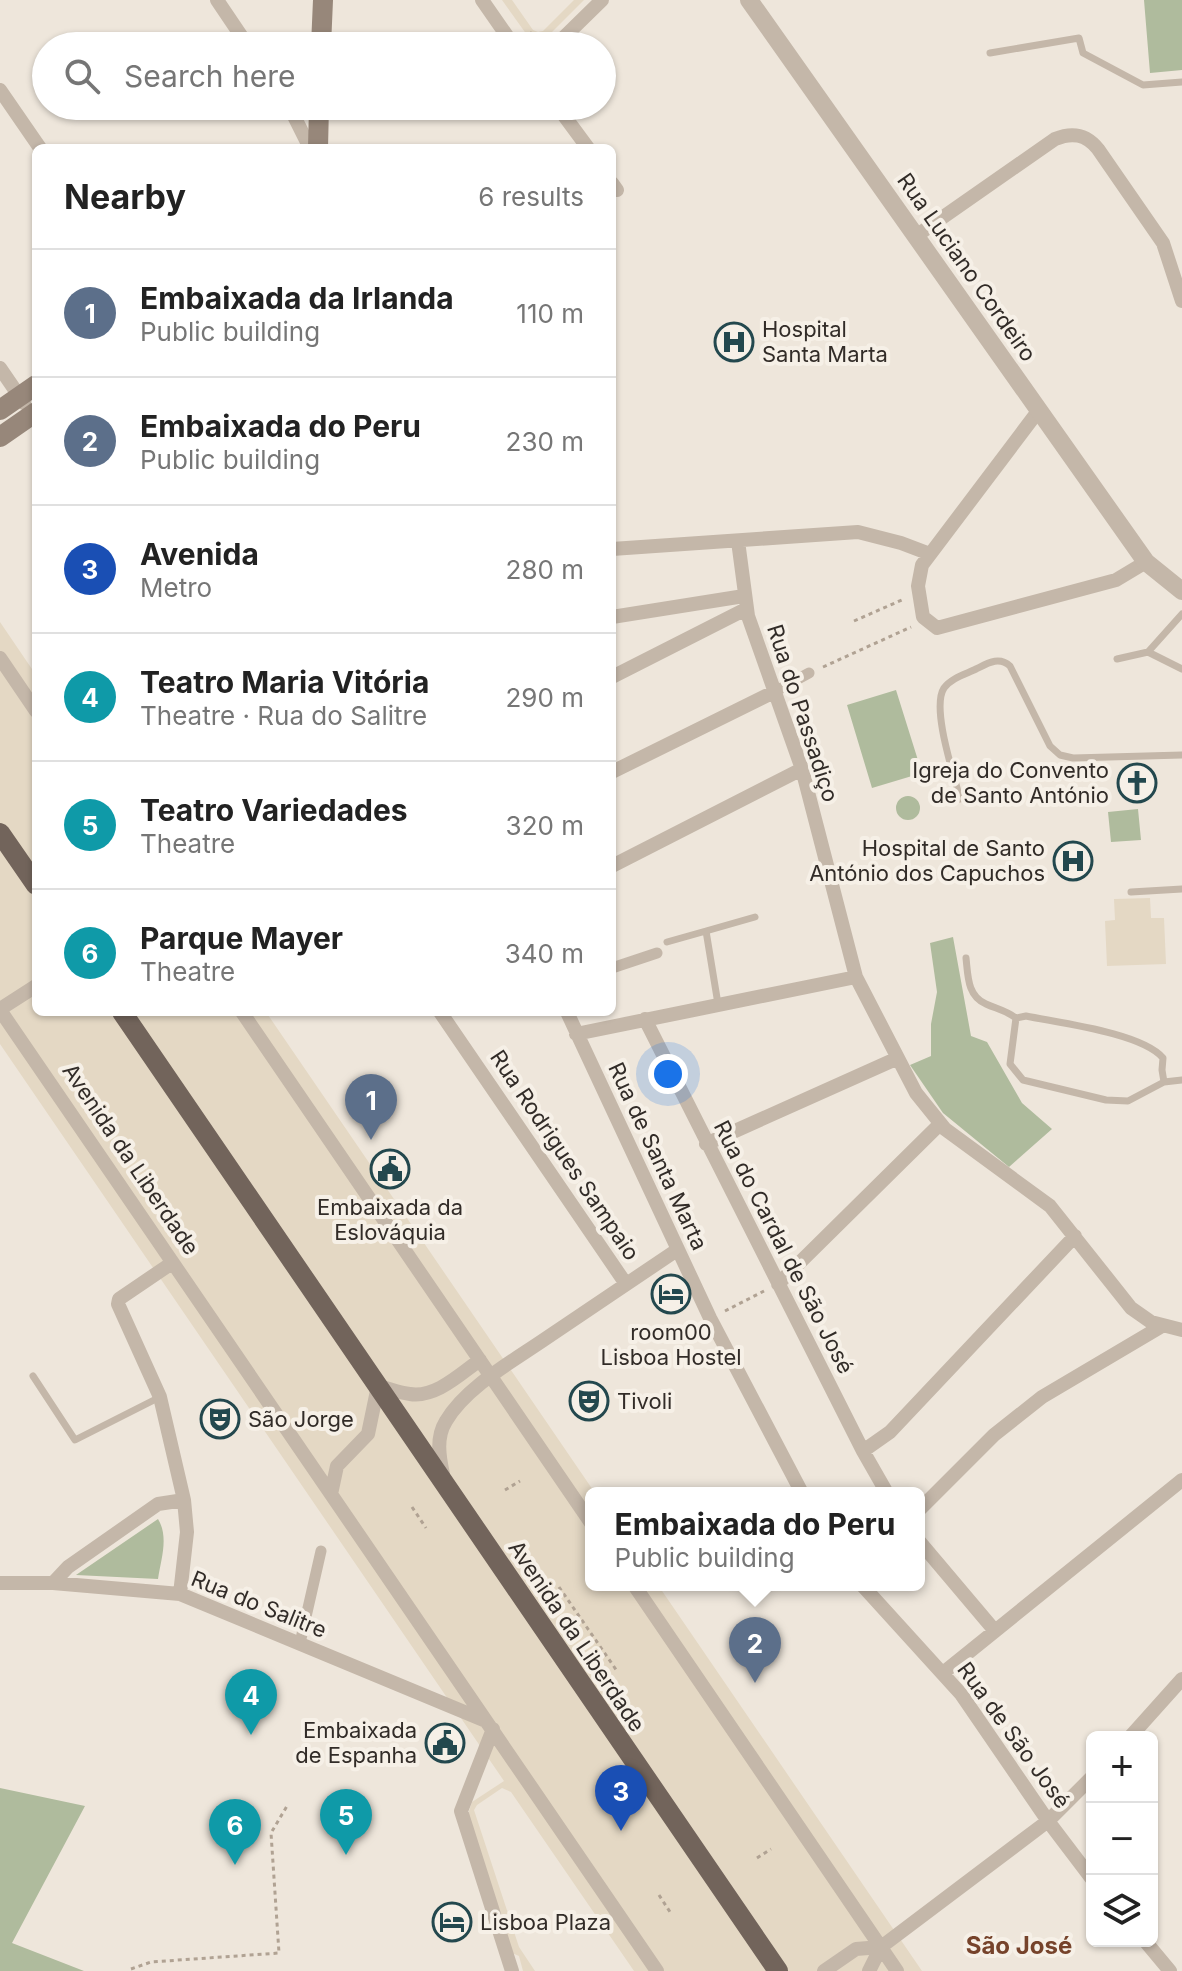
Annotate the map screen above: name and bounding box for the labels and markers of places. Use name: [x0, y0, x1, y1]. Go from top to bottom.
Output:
place label: Hospital Santa Marta: [762, 316, 888, 367]
hospital icon: Hospital Santa Marta: [713, 321, 755, 363]
place label: Igreja do Convento de Santo António: [912, 757, 1109, 808]
church icon: Igreja do Convento de Santo António: [1116, 762, 1158, 804]
place label: Hospital de Santo António dos Capuchos: [809, 835, 1045, 886]
hospital icon: Hospital de Santo António dos Capuchos: [1052, 840, 1094, 882]
pin: 1: [345, 1074, 397, 1140]
public building icon: Embaixada da Eslováquia: [369, 1148, 411, 1190]
place label: Embaixada da Eslováquia: [317, 1194, 463, 1245]
hotel icon: room00 Lisboa Hostel: [650, 1273, 692, 1315]
place label: room00 Lisboa Hostel: [600, 1319, 742, 1370]
theatre icon: Tivoli: [568, 1380, 610, 1422]
place label: Tivoli: [617, 1388, 672, 1414]
theatre icon: São Jorge: [199, 1398, 241, 1440]
place label: São Jorge: [248, 1406, 354, 1432]
pin: 2: [729, 1617, 781, 1683]
pin: 4: [225, 1669, 277, 1735]
place label: Embaixada de Espanha: [295, 1717, 417, 1768]
public building icon: Embaixada de Espanha: [424, 1722, 466, 1764]
pin: 3: [595, 1765, 647, 1831]
pin: 5: [320, 1789, 372, 1855]
pin: 6: [209, 1799, 261, 1865]
hotel icon: Lisboa Plaza: [431, 1901, 473, 1943]
place label: Lisboa Plaza: [480, 1909, 611, 1935]

